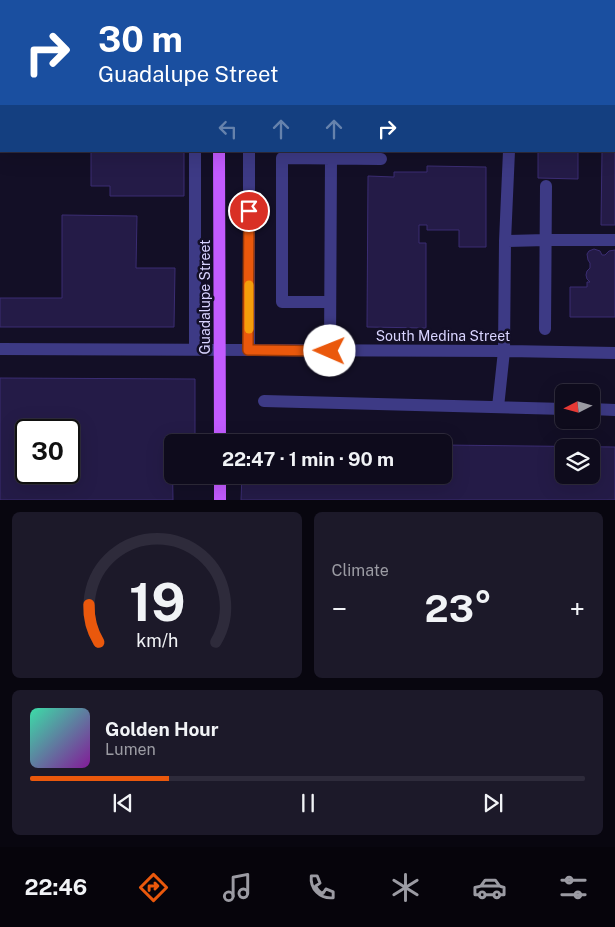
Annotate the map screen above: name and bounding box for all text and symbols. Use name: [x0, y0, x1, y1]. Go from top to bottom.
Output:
text: 30 m: [98, 19, 183, 60]
icon: right: [15, 20, 80, 85]
text: Guadalupe Street: [98, 61, 279, 87]
icon: left: [214, 115, 242, 143]
icon: ahead: [267, 115, 295, 143]
icon: ahead: [320, 115, 348, 143]
icon: right: [373, 115, 401, 143]
pin: [228, 190, 270, 232]
icon: arrive: [235, 197, 263, 225]
street label: Guadalupe Street: [197, 240, 213, 354]
position arrow: [303, 324, 355, 376]
street label: South Medina Street: [376, 328, 510, 344]
north arrow: [555, 384, 600, 429]
map controls: [555, 384, 600, 484]
speed limit sign: 30: [15, 419, 80, 484]
button: layers: [555, 439, 600, 484]
text: 22:47 · 1 min · 90 m: [222, 448, 394, 470]
text: Climate: [332, 561, 389, 580]
text: 19: [128, 572, 185, 633]
text: 23°: [425, 586, 492, 631]
text: −: [332, 592, 347, 625]
text: +: [569, 592, 585, 625]
text: km/h: [136, 630, 178, 651]
text: Golden Hour: [105, 718, 219, 740]
text: Lumen: [105, 740, 156, 759]
icon: previous: [109, 789, 137, 817]
icon: pause: [294, 789, 322, 817]
icon: next: [479, 789, 507, 817]
icon: directions: [136, 870, 171, 905]
icon: music: [220, 870, 255, 905]
icon: phone: [304, 870, 339, 905]
icon: climate: [388, 870, 423, 905]
icon: car: [472, 870, 507, 905]
icon: filters: [556, 870, 591, 905]
text: 22:46: [24, 874, 87, 900]

